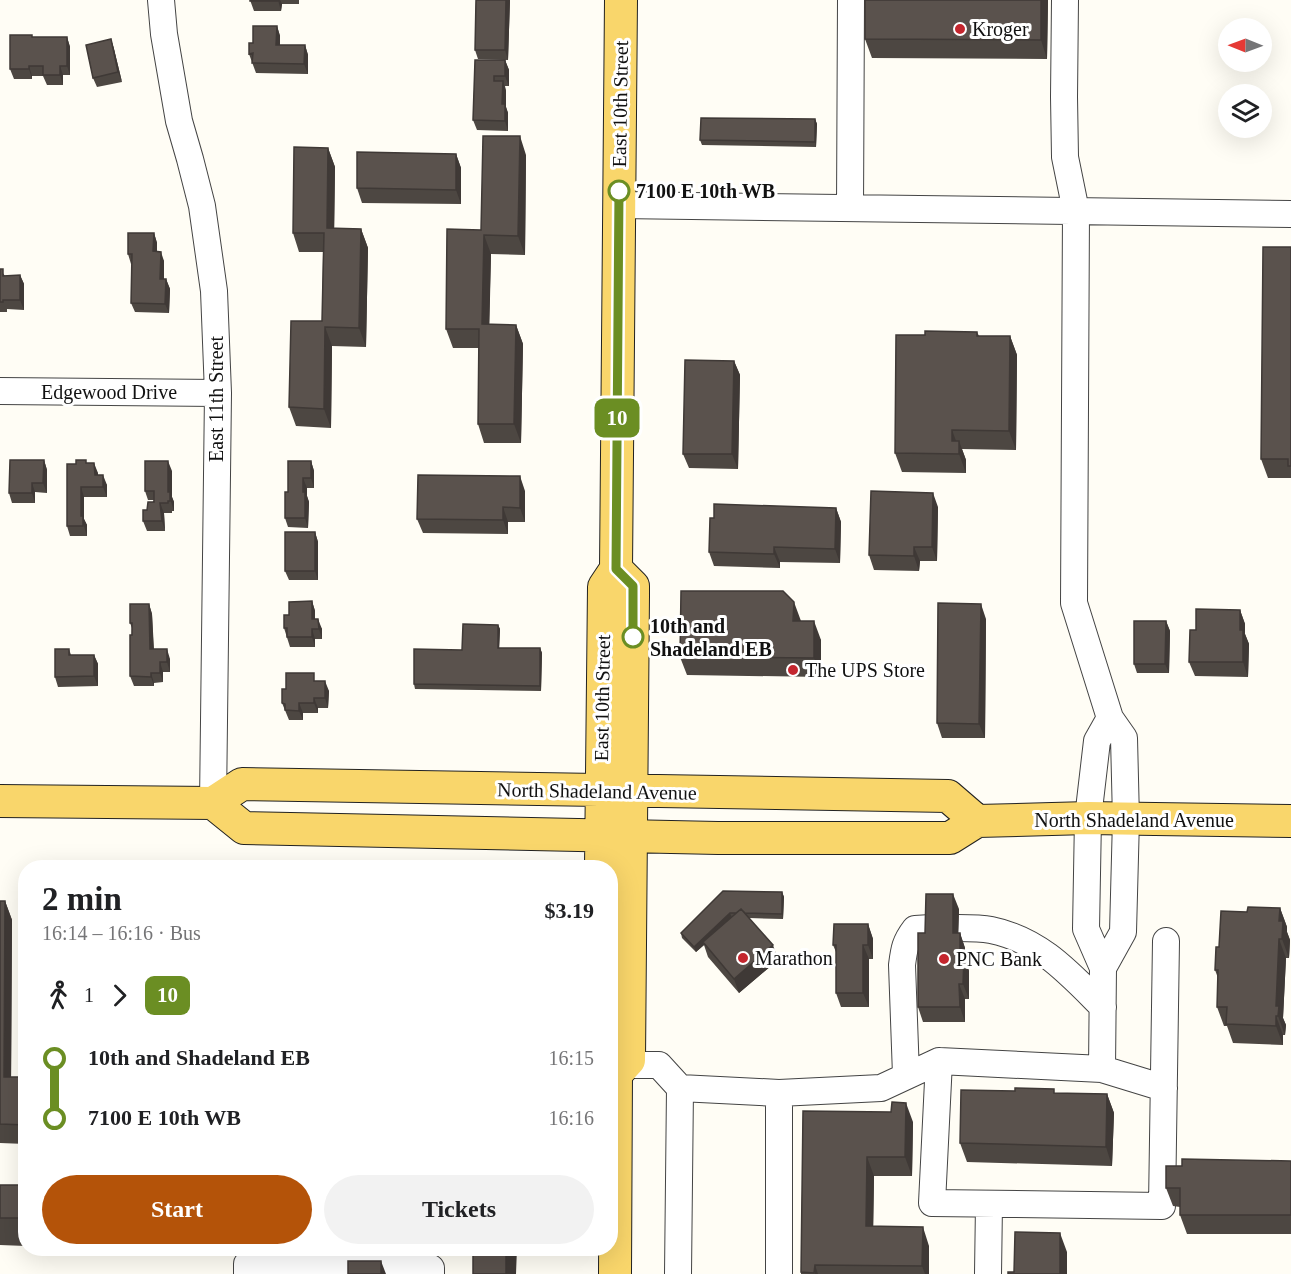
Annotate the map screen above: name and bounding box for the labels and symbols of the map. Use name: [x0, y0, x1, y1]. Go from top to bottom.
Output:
place label: Kroger: [972, 18, 1029, 41]
north arrow: [1218, 18, 1272, 72]
marker: Kroger: [953, 22, 967, 36]
street label: East 10th Street: [608, 40, 632, 168]
marker: 7100 E 10th WB: [608, 180, 630, 202]
place label: 7100 E 10th WB: [636, 180, 775, 202]
street label: East 11th Street: [205, 336, 227, 462]
street label: Edgewood Drive: [41, 381, 177, 404]
line badge: 10: [590, 398, 644, 438]
place label: 10th and Shadeland EB: [650, 615, 772, 660]
marker: 10th and Shadeland EB: [622, 626, 644, 648]
street label: East 10th Street: [590, 634, 614, 762]
place label: The UPS Store: [805, 659, 925, 681]
marker: The UPS Store: [786, 663, 800, 677]
street label: North Shadeland Avenue: [497, 778, 697, 804]
street label: North Shadeland Avenue: [1034, 809, 1234, 831]
place label: Marathon: [755, 947, 833, 969]
place label: PNC Bank: [956, 948, 1042, 970]
marker: Marathon: [736, 951, 750, 965]
marker: PNC Bank: [937, 952, 951, 966]

